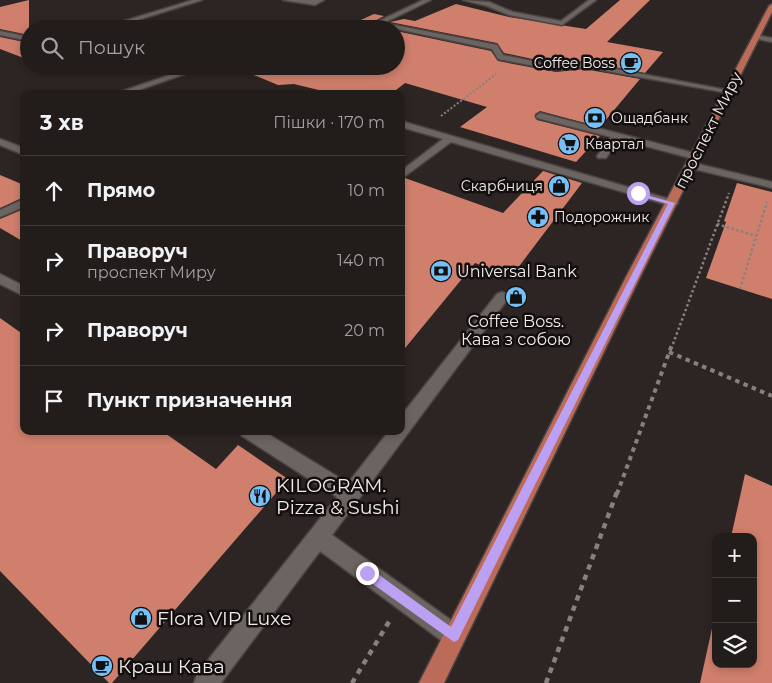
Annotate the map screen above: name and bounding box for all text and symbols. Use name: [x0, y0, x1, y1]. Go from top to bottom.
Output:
search box: [20, 20, 405, 75]
icon: search: [38, 34, 66, 62]
text: Пошук: [78, 36, 145, 59]
cafe icon: Coffee Boss: [619, 51, 643, 75]
place label: Coffee Boss: [534, 54, 615, 72]
street label: проспект Миру: [671, 69, 746, 192]
bank icon: Ощадбанк: [583, 106, 607, 130]
place label: Ощадбанк: [611, 109, 688, 127]
text: 3 хв: [40, 110, 84, 135]
text: Пішки · 170 m: [273, 113, 385, 132]
supermarket icon: Квартал: [557, 132, 581, 156]
place label: Квартал: [585, 135, 644, 153]
shop icon: Скарбниця: [547, 174, 571, 198]
icon: ahead: [40, 177, 68, 205]
place label: Скарбниця: [461, 177, 543, 195]
text: Прямо: [87, 179, 155, 202]
text: 10 m: [347, 181, 385, 200]
route start: [627, 182, 650, 205]
pharmacy icon: Подорожник: [526, 205, 550, 229]
place label: Подорожник: [554, 208, 649, 226]
text: Праворуч: [87, 240, 188, 263]
icon: right: [40, 247, 68, 275]
text: 140 m: [337, 251, 385, 270]
bank icon: Universal Bank: [429, 259, 453, 283]
place label: Universal Bank: [457, 262, 577, 281]
text: проспект Миру: [87, 263, 216, 282]
shop icon: Coffee Boss. Кава з собою: [504, 285, 528, 309]
place label: Coffee Boss. Кава з собою: [461, 312, 571, 349]
icon: right: [40, 317, 68, 345]
text: Праворуч: [87, 319, 188, 342]
text: 20 m: [344, 321, 385, 340]
icon: arrive: [40, 387, 68, 415]
text: Пункт призначення: [87, 389, 293, 412]
place label: KILOGRAM. Pizza & Sushi: [276, 474, 400, 519]
restaurant icon: KILOGRAM. Pizza & Sushi: [248, 484, 272, 508]
map controls: [712, 533, 757, 668]
button: +: [712, 533, 757, 578]
route end: [356, 562, 379, 585]
button: −: [712, 578, 757, 623]
shop icon: Flora VIP Luxe: [129, 606, 153, 630]
place label: Flora VIP Luxe: [157, 607, 292, 630]
button: layers: [712, 623, 757, 668]
cafe icon: Краш Кава: [90, 654, 114, 678]
place label: Краш Кава: [118, 655, 225, 678]

